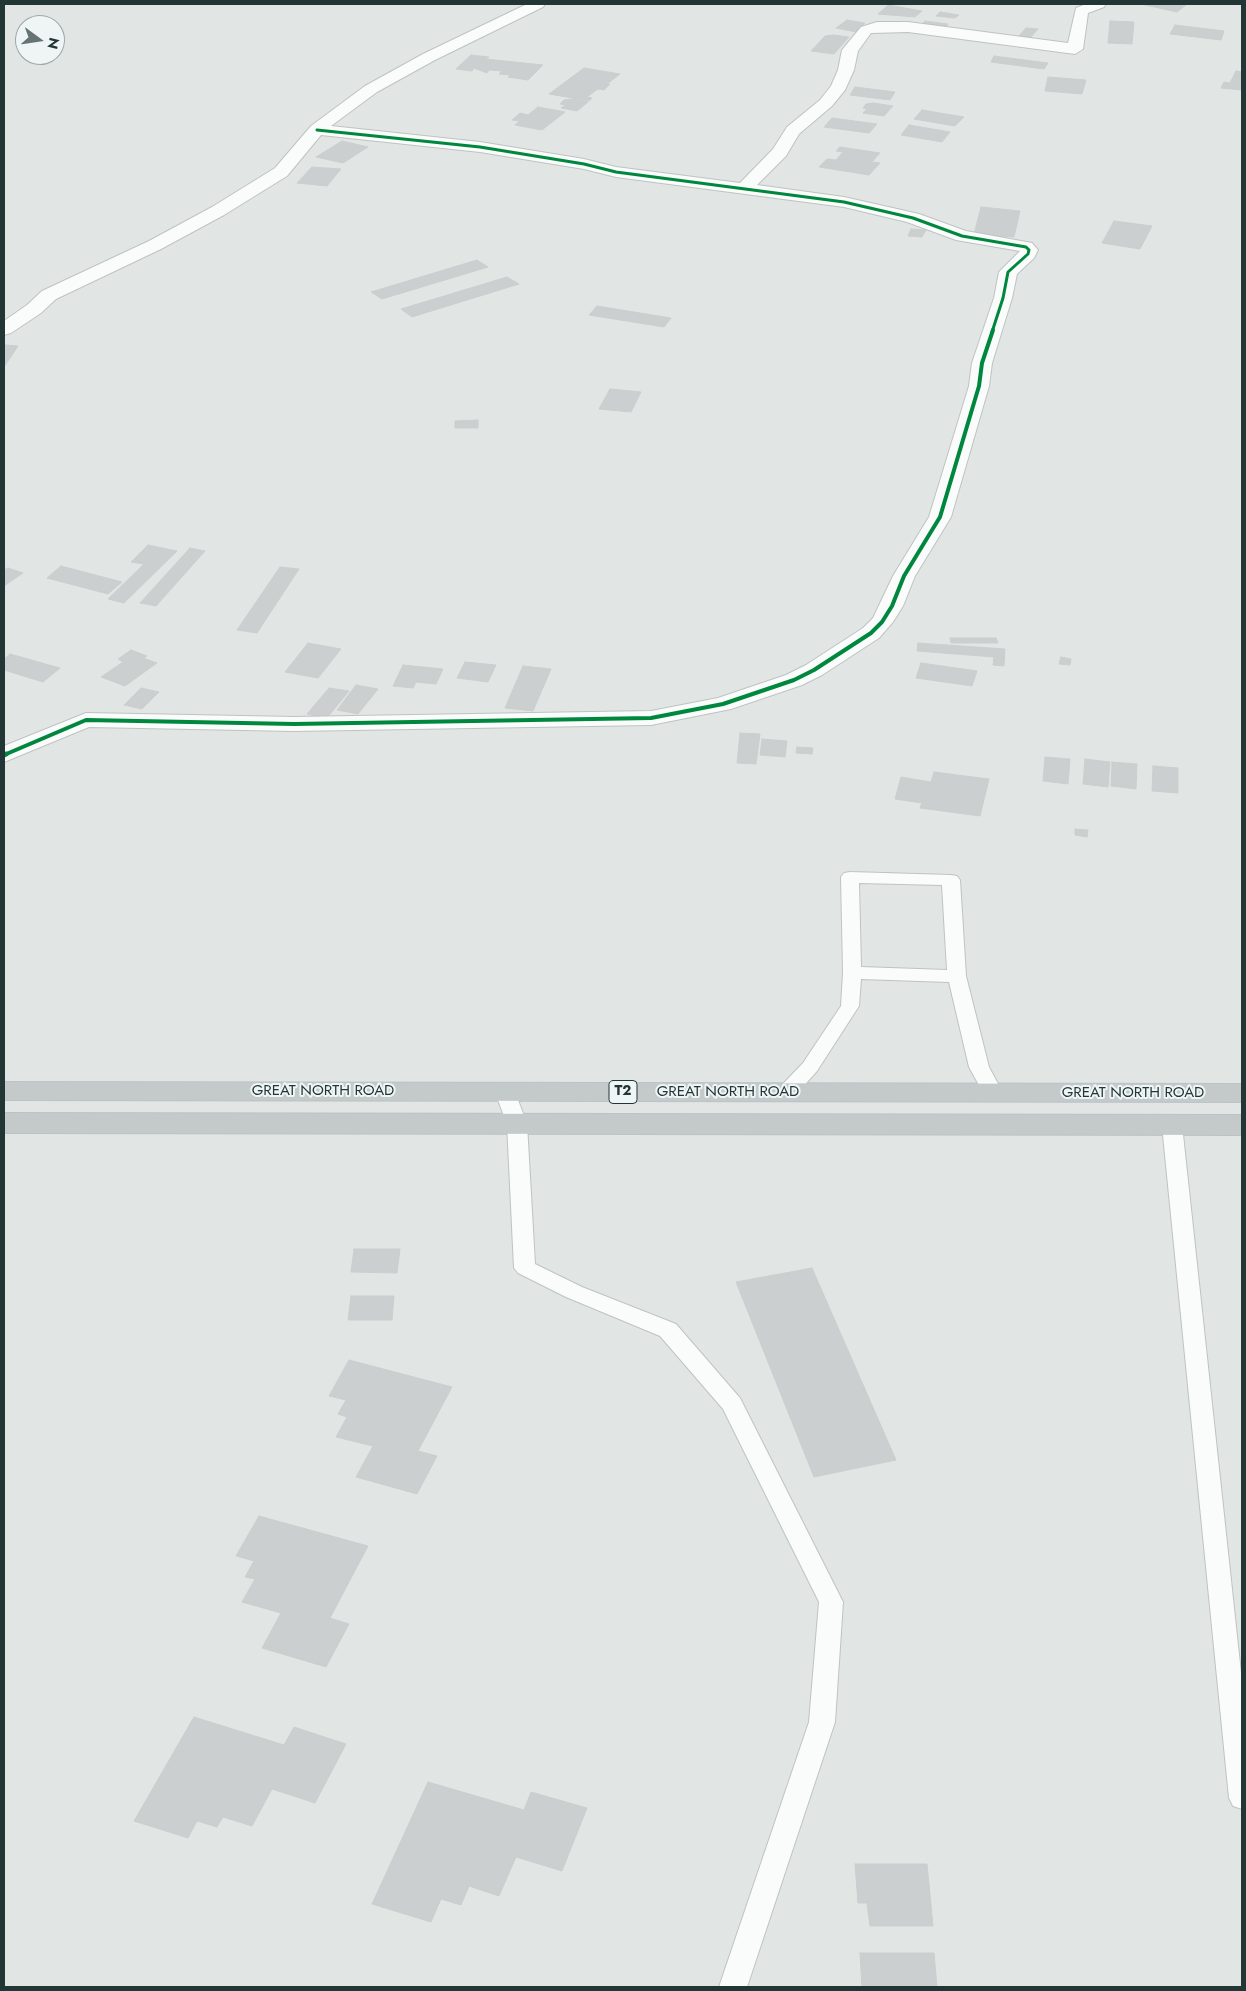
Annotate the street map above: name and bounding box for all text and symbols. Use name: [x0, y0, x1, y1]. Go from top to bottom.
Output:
north arrow: [15, 15, 65, 65]
text: N: [43, 36, 65, 51]
road number: T2: [609, 1080, 637, 1104]
street label: GREAT NORTH ROAD: [252, 1082, 394, 1100]
street label: GREAT NORTH ROAD: [657, 1083, 799, 1101]
street label: GREAT NORTH ROAD: [1062, 1084, 1204, 1102]

